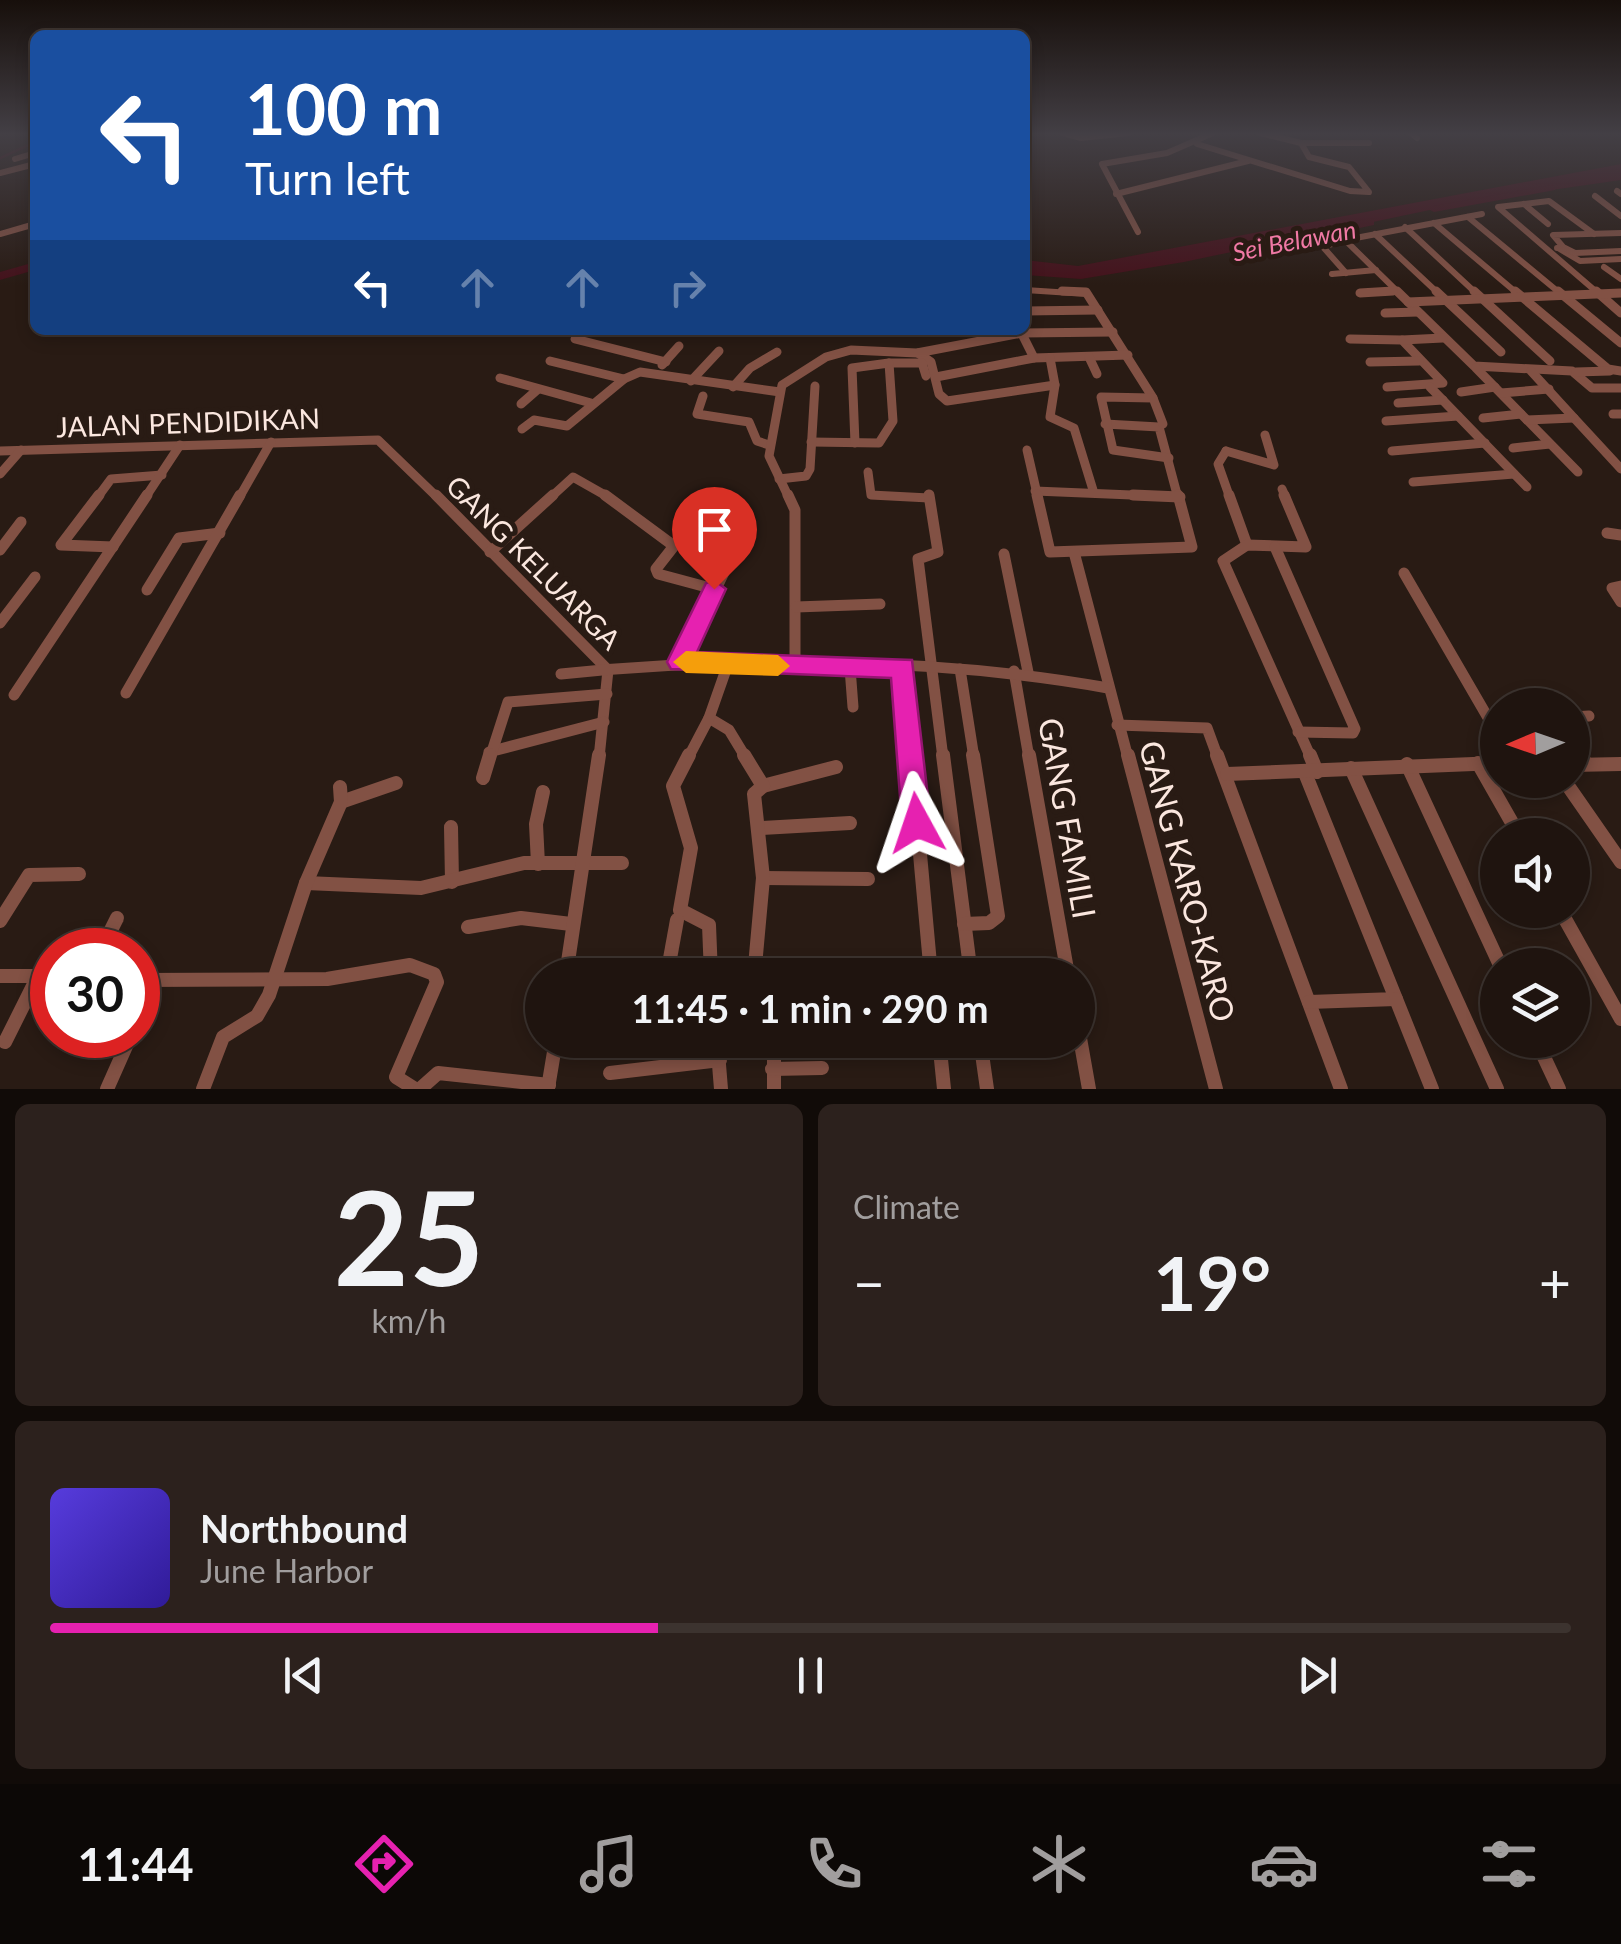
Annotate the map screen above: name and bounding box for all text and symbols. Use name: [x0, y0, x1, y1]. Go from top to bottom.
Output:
text: 100 m: [245, 66, 442, 150]
icon: left: [80, 70, 210, 200]
text: Turn left: [245, 151, 410, 205]
water label: Sei Belawan: [1230, 213, 1358, 267]
icon: left: [345, 260, 400, 315]
icon: ahead: [450, 260, 505, 315]
icon: ahead: [555, 260, 610, 315]
icon: right: [660, 260, 715, 315]
street label: JALAN PENDIDIKAN: [56, 400, 320, 444]
street label: GANG KELUARGA: [440, 468, 628, 656]
pin: [672, 487, 757, 590]
icon: arrive: [687, 502, 742, 557]
north arrow: [1480, 688, 1590, 798]
map controls: [1480, 688, 1590, 1058]
street label: GANG FAMILI: [1031, 715, 1105, 921]
street label: GANG KARO-KARO: [1132, 736, 1244, 1026]
position arrow: [865, 771, 969, 875]
button: sound: [1480, 818, 1590, 928]
speed limit sign: 30: [30, 928, 160, 1058]
button: layers: [1480, 948, 1590, 1058]
text: 11:45 · 1 min · 290 m: [631, 985, 989, 1031]
text: 25: [334, 1158, 484, 1314]
text: Climate: [853, 1187, 960, 1226]
text: 19°: [1153, 1237, 1271, 1327]
text: −: [853, 1249, 885, 1315]
text: +: [1539, 1249, 1571, 1315]
text: km/h: [372, 1301, 446, 1340]
text: Northbound: [200, 1505, 408, 1551]
text: June Harbor: [200, 1551, 373, 1590]
icon: previous: [276, 1648, 331, 1703]
icon: pause: [783, 1648, 838, 1703]
icon: next: [1290, 1648, 1345, 1703]
icon: directions: [349, 1829, 419, 1899]
icon: music: [574, 1829, 644, 1899]
icon: phone: [799, 1829, 869, 1899]
icon: climate: [1024, 1829, 1094, 1899]
icon: car: [1249, 1829, 1319, 1899]
icon: filters: [1474, 1829, 1544, 1899]
text: 11:44: [78, 1837, 194, 1891]

